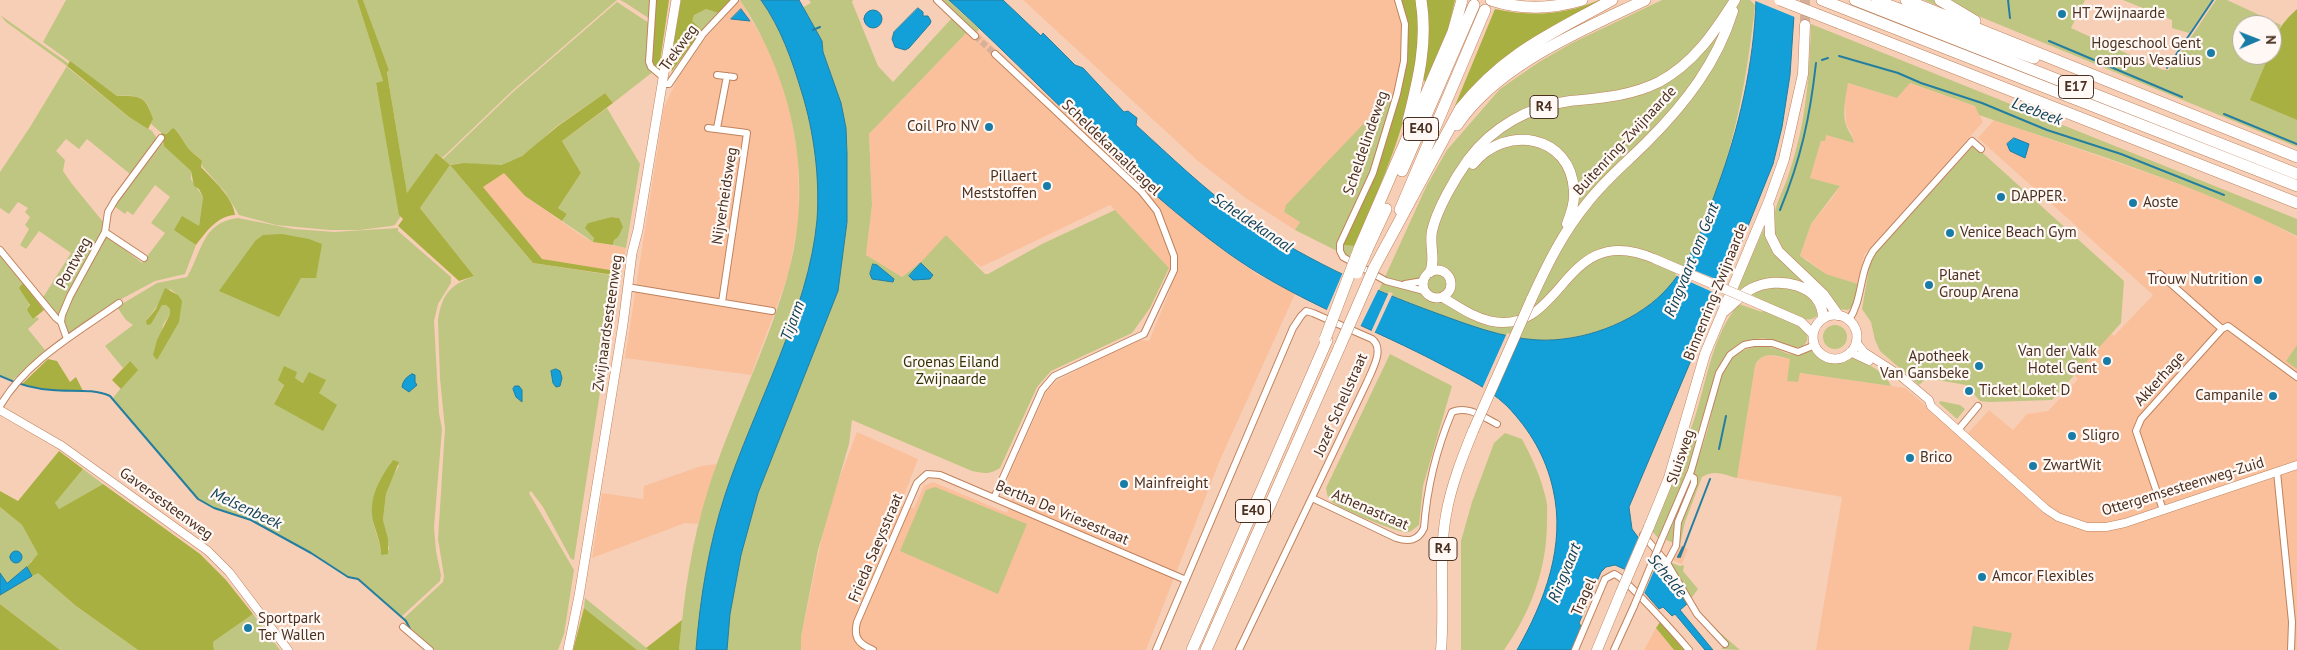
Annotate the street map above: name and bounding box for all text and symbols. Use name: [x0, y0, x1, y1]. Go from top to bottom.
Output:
place label: HT Zwijnaarde: [2072, 5, 2165, 23]
marker: HT Zwijnaarde: [2056, 8, 2068, 20]
north arrow: [2232, 15, 2282, 65]
street label: Trekweg: [656, 21, 702, 75]
place label: Hogeschool Gent campus Vesalius: [2091, 35, 2201, 70]
text: N: [2262, 35, 2280, 45]
marker: Hogeschool Gent campus Vesalius: [2205, 47, 2217, 59]
road number: E17: [2058, 75, 2094, 98]
street label: Buitenring-Zwijnaarde: [1570, 83, 1680, 199]
street label: Scheldelindeweg: [1340, 88, 1392, 198]
water label: Leebeek: [2009, 94, 2065, 130]
road number: R4: [1530, 95, 1558, 118]
street label: Scheldekanaaltragel: [1058, 96, 1164, 200]
place label: Coil Pro NV: [907, 118, 979, 136]
road number: E40: [1404, 118, 1438, 140]
marker: Coil Pro NV: [983, 121, 995, 133]
street label: Nijverheidsweg: [708, 146, 742, 246]
place label: Pillaert Meststoffen: [962, 168, 1037, 203]
marker: Pillaert Meststoffen: [1041, 180, 1053, 192]
place label: DAPPER.: [2011, 188, 2066, 206]
water label: Scheldekanaal: [1208, 189, 1296, 257]
marker: DAPPER.: [1995, 191, 2007, 203]
place label: Aoste: [2143, 194, 2178, 212]
marker: Aoste: [2127, 197, 2139, 209]
water label: Ringvaart om Gent: [1660, 200, 1724, 320]
street label: Binnenring-Zwijnaarde: [1680, 221, 1752, 363]
place label: Venice Beach Gym: [1960, 224, 2077, 242]
marker: Venice Beach Gym: [1944, 227, 1956, 239]
street label: Pontweg: [53, 234, 95, 292]
street label: Zwijnaardsesteenweg: [589, 254, 627, 392]
place label: Planet Group Arena: [1939, 267, 2019, 302]
place label: Trouw Nutrition: [2147, 271, 2248, 289]
marker: Trouw Nutrition: [2252, 274, 2264, 286]
marker: Planet Group Arena: [1923, 279, 1935, 291]
water label: Tijarm: [777, 298, 809, 344]
place label: Van der Valk Hotel Gent: [2018, 343, 2097, 378]
place label: Apotheek Van Gansbeke: [1880, 348, 1969, 383]
street label: Akkerhage: [2131, 348, 2189, 410]
street label: Jozef Schellstraat: [1310, 351, 1372, 459]
park label: Groenas Eiland Zwijnaarde: [903, 354, 999, 389]
marker: Van der Valk Hotel Gent: [2101, 355, 2113, 367]
marker: Apotheek Van Gansbeke: [1973, 360, 1985, 372]
place label: Ticket Loket D: [1979, 382, 2070, 400]
marker: Ticket Loket D: [1963, 385, 1975, 397]
place label: Campanile: [2195, 387, 2263, 405]
marker: Campanile: [2267, 390, 2279, 402]
street label: Sluisweg: [1663, 427, 1699, 487]
place label: Sligro: [2082, 427, 2120, 445]
marker: Sligro: [2066, 430, 2078, 442]
place label: Brico: [1920, 449, 1952, 467]
marker: Brico: [1904, 452, 1916, 464]
street label: Ottergemsesteenweg-Zuid: [2100, 454, 2266, 520]
place label: ZwartWit: [2043, 457, 2101, 475]
marker: ZwartWit: [2027, 460, 2039, 472]
street label: Gaversesteenweg: [116, 464, 216, 544]
place label: Mainfreight: [1134, 475, 1208, 493]
street label: Bertha De Vriesestraat: [993, 477, 1131, 549]
marker: Mainfreight: [1118, 478, 1130, 490]
water label: Melsenbeek: [207, 484, 285, 534]
street label: Athenastraat: [1329, 486, 1411, 534]
street label: Frieda Saeysstraat: [845, 491, 907, 605]
road number: E40: [1236, 500, 1270, 522]
road number: R4: [1429, 538, 1457, 560]
water label: Ringvaart: [1544, 541, 1586, 605]
water label: Schelde: [1643, 550, 1691, 602]
place label: Amcor Flexibles: [1992, 568, 2094, 586]
marker: Amcor Flexibles: [1976, 571, 1988, 583]
street label: Tragel: [1568, 575, 1600, 619]
place label: Sportpark Ter Wallen: [258, 610, 325, 645]
marker: Sportpark Ter Wallen: [242, 622, 254, 634]

